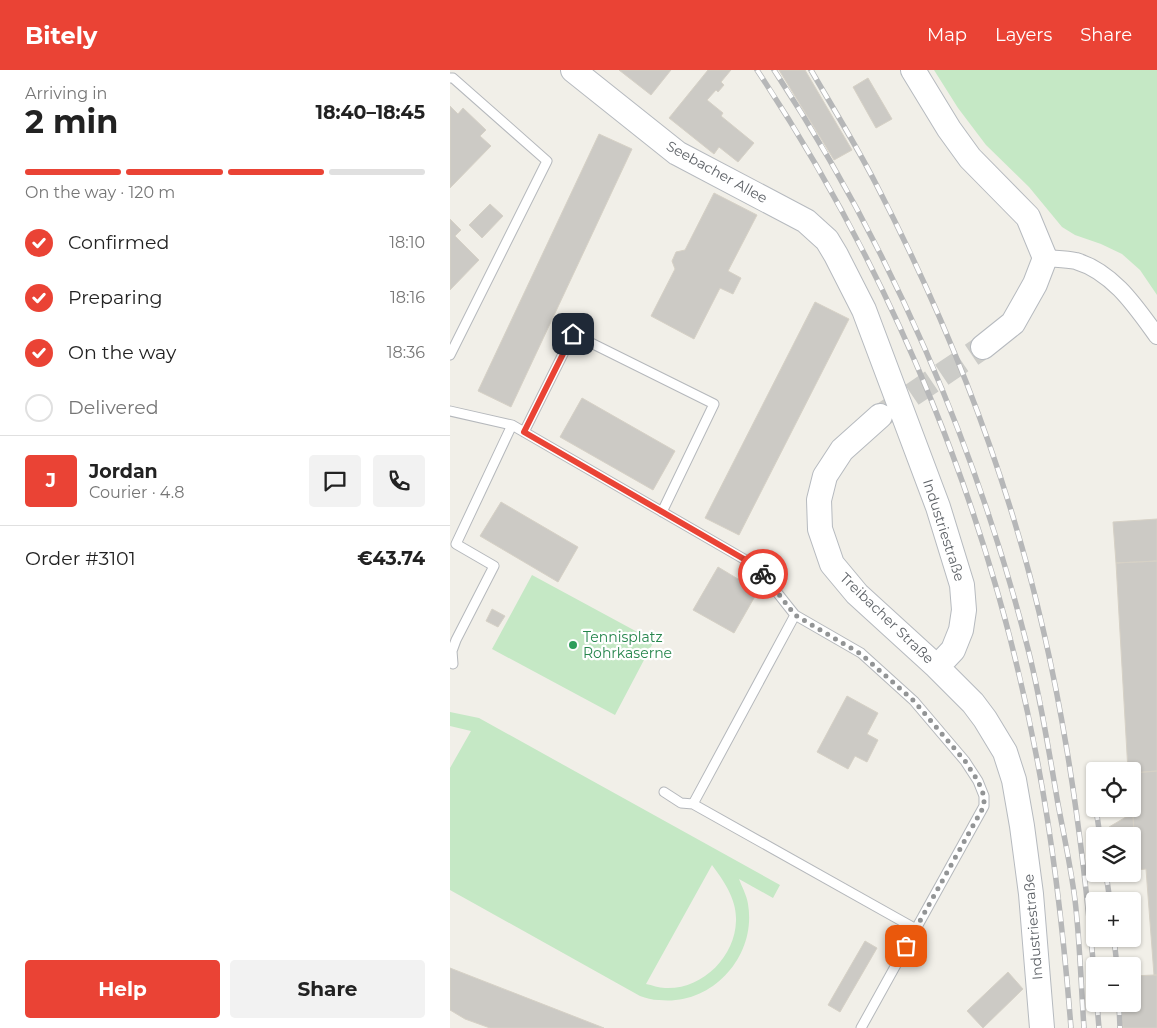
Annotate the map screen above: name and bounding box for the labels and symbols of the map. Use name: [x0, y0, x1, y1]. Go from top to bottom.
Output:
street label: Seebacher Allee: [663, 137, 771, 207]
pin: [552, 313, 594, 355]
street label: Industriestraße: [919, 477, 969, 583]
courier: [738, 549, 788, 599]
street label: Treibacher Straße: [836, 569, 938, 667]
place label: Tennisplatz Rohrkaserne: [583, 628, 672, 662]
marker: Tennisplatz Rohrkaserne: [567, 639, 579, 651]
street label: Industriestraße: [1019, 873, 1047, 981]
pin: [885, 925, 927, 967]

